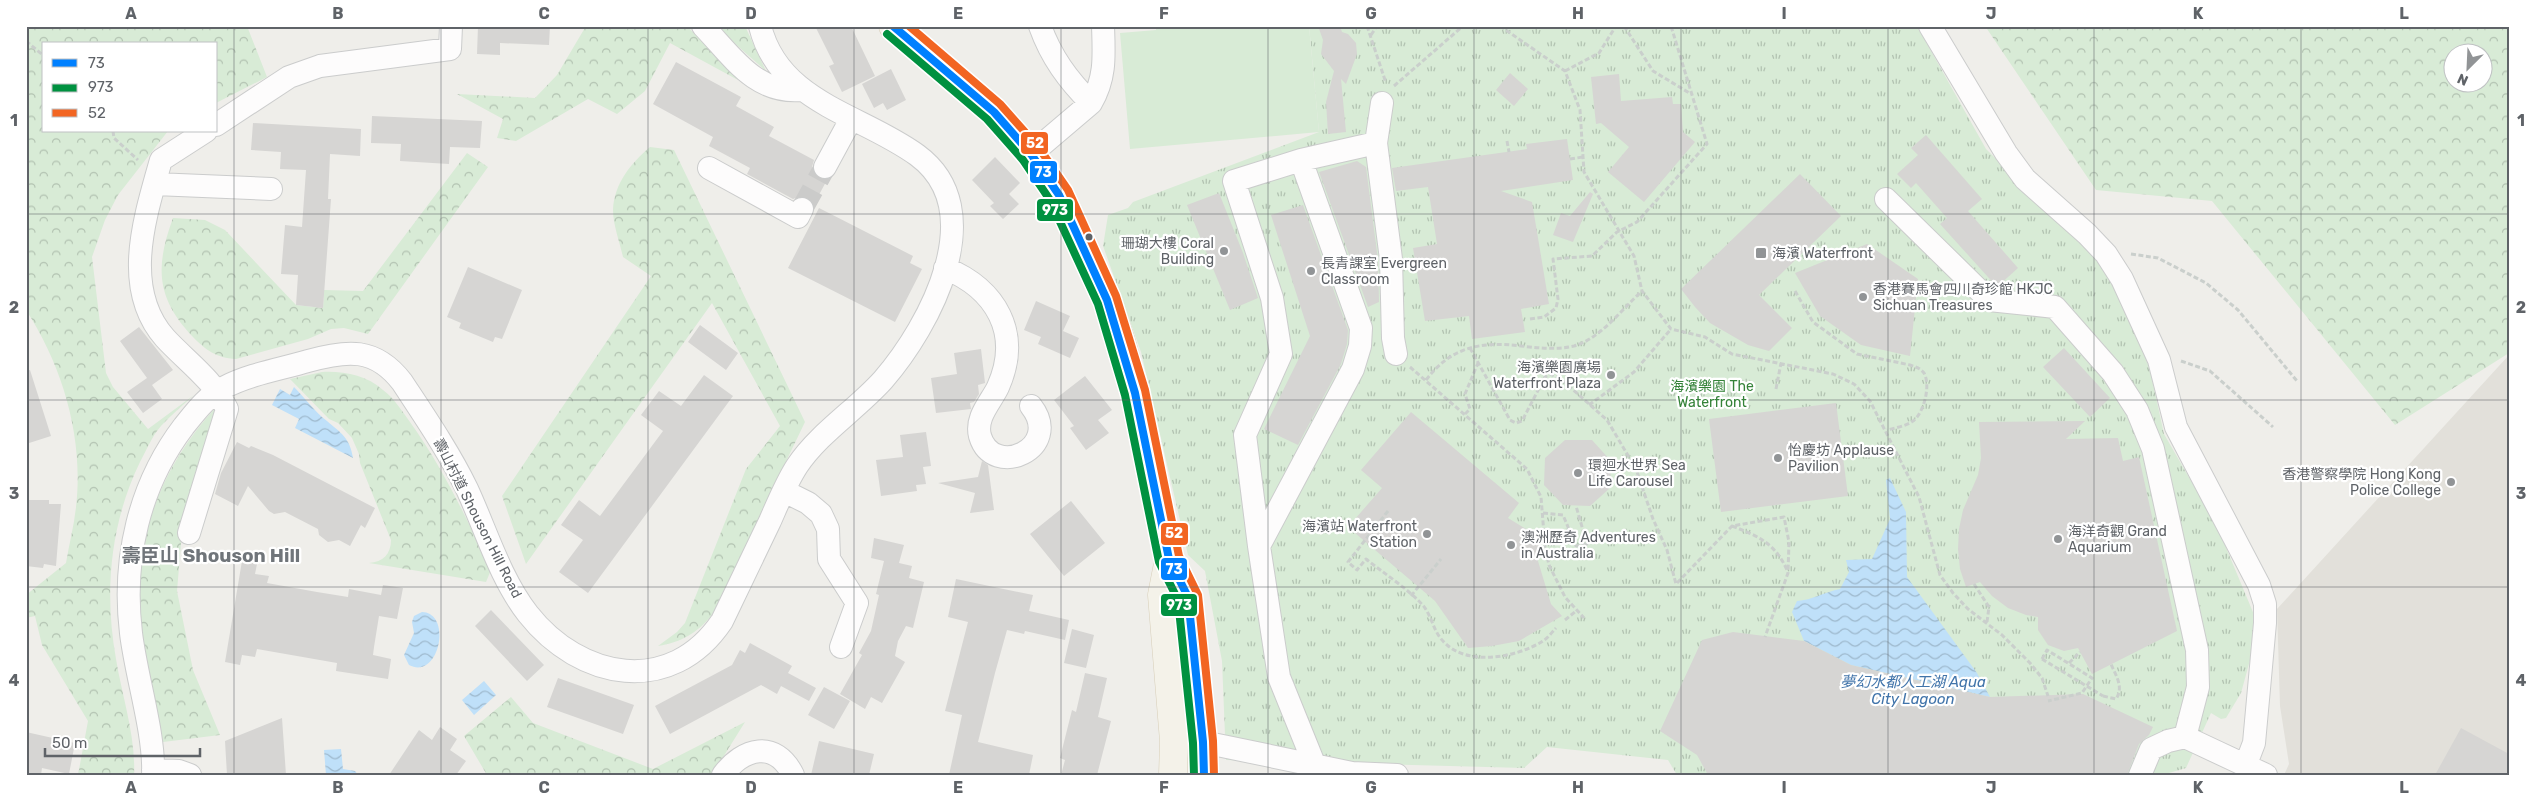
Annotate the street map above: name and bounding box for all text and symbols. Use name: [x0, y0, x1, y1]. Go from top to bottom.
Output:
text: A: [125, 4, 137, 23]
text: B: [332, 4, 344, 23]
text: C: [538, 4, 550, 23]
text: D: [745, 4, 757, 23]
text: E: [953, 4, 963, 23]
text: F: [1159, 4, 1169, 23]
text: G: [1365, 4, 1377, 23]
text: H: [1572, 4, 1584, 23]
text: I: [1781, 4, 1787, 23]
text: J: [1986, 4, 1996, 23]
text: K: [2193, 4, 2204, 23]
text: L: [2399, 4, 2409, 23]
legend: [42, 42, 218, 132]
north arrow: [2442, 42, 2492, 92]
text: 73: [88, 54, 105, 72]
text: N: [2455, 70, 2471, 89]
text: 973: [88, 78, 114, 96]
text: 52: [88, 104, 106, 122]
text: 1: [10, 111, 18, 130]
text: 1: [2517, 111, 2525, 130]
line badge: 52: [1020, 131, 1049, 155]
text: 52: [1026, 135, 1044, 152]
line badge: 73: [1029, 160, 1058, 184]
text: 73: [1034, 164, 1052, 181]
line badge: 973: [1036, 198, 1074, 222]
text: 973: [1042, 202, 1068, 219]
unlabelled marker: [1084, 232, 1094, 242]
place label: 珊瑚大樓 Coral Building: [1121, 235, 1214, 268]
marker: 珊瑚大樓 Coral Building: [1218, 245, 1230, 257]
place label: 海濱 Waterfront: [1772, 245, 1874, 262]
marker: 海濱 Waterfront: [1754, 246, 1768, 260]
place label: 長青課室 Evergreen Classroom: [1321, 255, 1447, 288]
marker: 長青課室 Evergreen Classroom: [1305, 265, 1317, 277]
place label: 香港賽馬會四川奇珍館 HKJC Sichuan Treasures: [1873, 281, 2053, 314]
marker: 香港賽馬會四川奇珍館 HKJC Sichuan Treasures: [1857, 291, 1869, 303]
text: 2: [9, 298, 19, 317]
text: 2: [2516, 298, 2526, 317]
place label: 海濱樂園廣場 Waterfront Plaza: [1493, 359, 1601, 392]
marker: 海濱樂園廣場 Waterfront Plaza: [1605, 369, 1617, 381]
park label: 海濱樂園 The Waterfront: [1670, 378, 1754, 411]
street label: 壽山村道 Shouson Hill Road: [430, 436, 525, 601]
place label: 怡慶坊 Applause Pavilion: [1788, 442, 1894, 475]
marker: 怡慶坊 Applause Pavilion: [1772, 452, 1784, 464]
place label: 環迴水世界 Sea Life Carousel: [1588, 457, 1686, 490]
place label: 香港警察學院 Hong Kong Police College: [2282, 466, 2441, 499]
marker: 環迴水世界 Sea Life Carousel: [1572, 467, 1584, 479]
marker: 香港警察學院 Hong Kong Police College: [2445, 476, 2457, 488]
text: 3: [9, 484, 19, 503]
text: 3: [2516, 484, 2526, 503]
place label: 海濱站 Waterfront Station: [1302, 518, 1418, 551]
line badge: 52: [1160, 522, 1189, 546]
place label: 海洋奇觀 Grand Aquarium: [2068, 523, 2167, 556]
text: 52: [1165, 525, 1183, 542]
marker: 海濱站 Waterfront Station: [1421, 528, 1433, 540]
place label: 澳洲歷奇 Adventures in Australia: [1521, 529, 1656, 562]
marker: 海洋奇觀 Grand Aquarium: [2052, 533, 2064, 545]
marker: 澳洲歷奇 Adventures in Australia: [1505, 539, 1517, 551]
district label: 壽臣山 Shouson Hill: [122, 544, 300, 567]
line badge: 73: [1160, 557, 1188, 581]
text: 73: [1165, 561, 1183, 578]
line badge: 973: [1160, 593, 1198, 617]
text: 973: [1166, 597, 1192, 614]
text: 4: [9, 671, 20, 690]
text: 4: [2516, 671, 2527, 690]
water label: 夢幻水都人工湖 Aqua City Lagoon: [1840, 673, 1986, 708]
scale bar: [45, 726, 200, 758]
text: 50 m: [52, 734, 87, 752]
text: A: [125, 778, 137, 797]
text: B: [332, 778, 344, 797]
text: C: [538, 778, 550, 797]
text: D: [745, 778, 757, 797]
text: E: [953, 778, 963, 797]
text: F: [1159, 778, 1169, 797]
text: G: [1365, 778, 1377, 797]
text: H: [1572, 778, 1584, 797]
text: I: [1781, 778, 1787, 797]
text: J: [1986, 778, 1996, 797]
text: K: [2193, 778, 2204, 797]
text: L: [2399, 778, 2409, 797]

